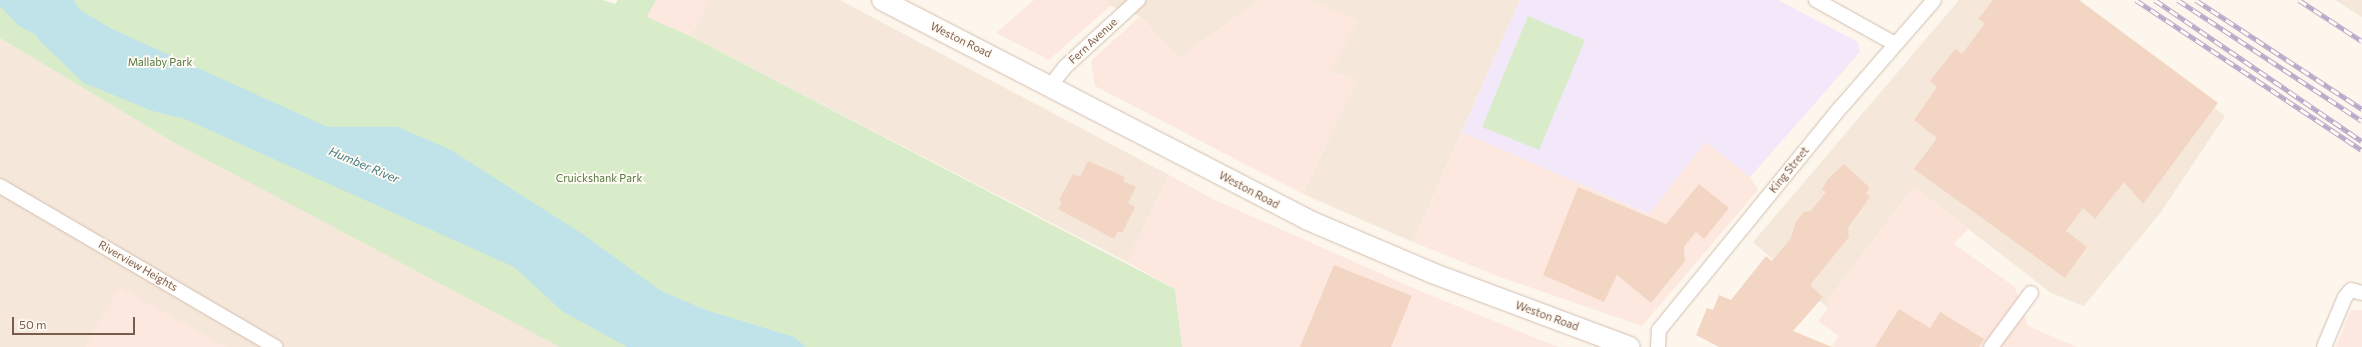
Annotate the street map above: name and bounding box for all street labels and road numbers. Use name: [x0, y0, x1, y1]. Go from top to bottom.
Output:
street label: Fern Avenue: [1066, 15, 1120, 67]
street label: Weston Road: [928, 20, 994, 60]
street label: King Street: [1766, 144, 1812, 196]
street label: Weston Road: [1217, 169, 1281, 211]
street label: Riverview Heights: [96, 238, 180, 294]
street label: Weston Road: [1514, 298, 1580, 334]

